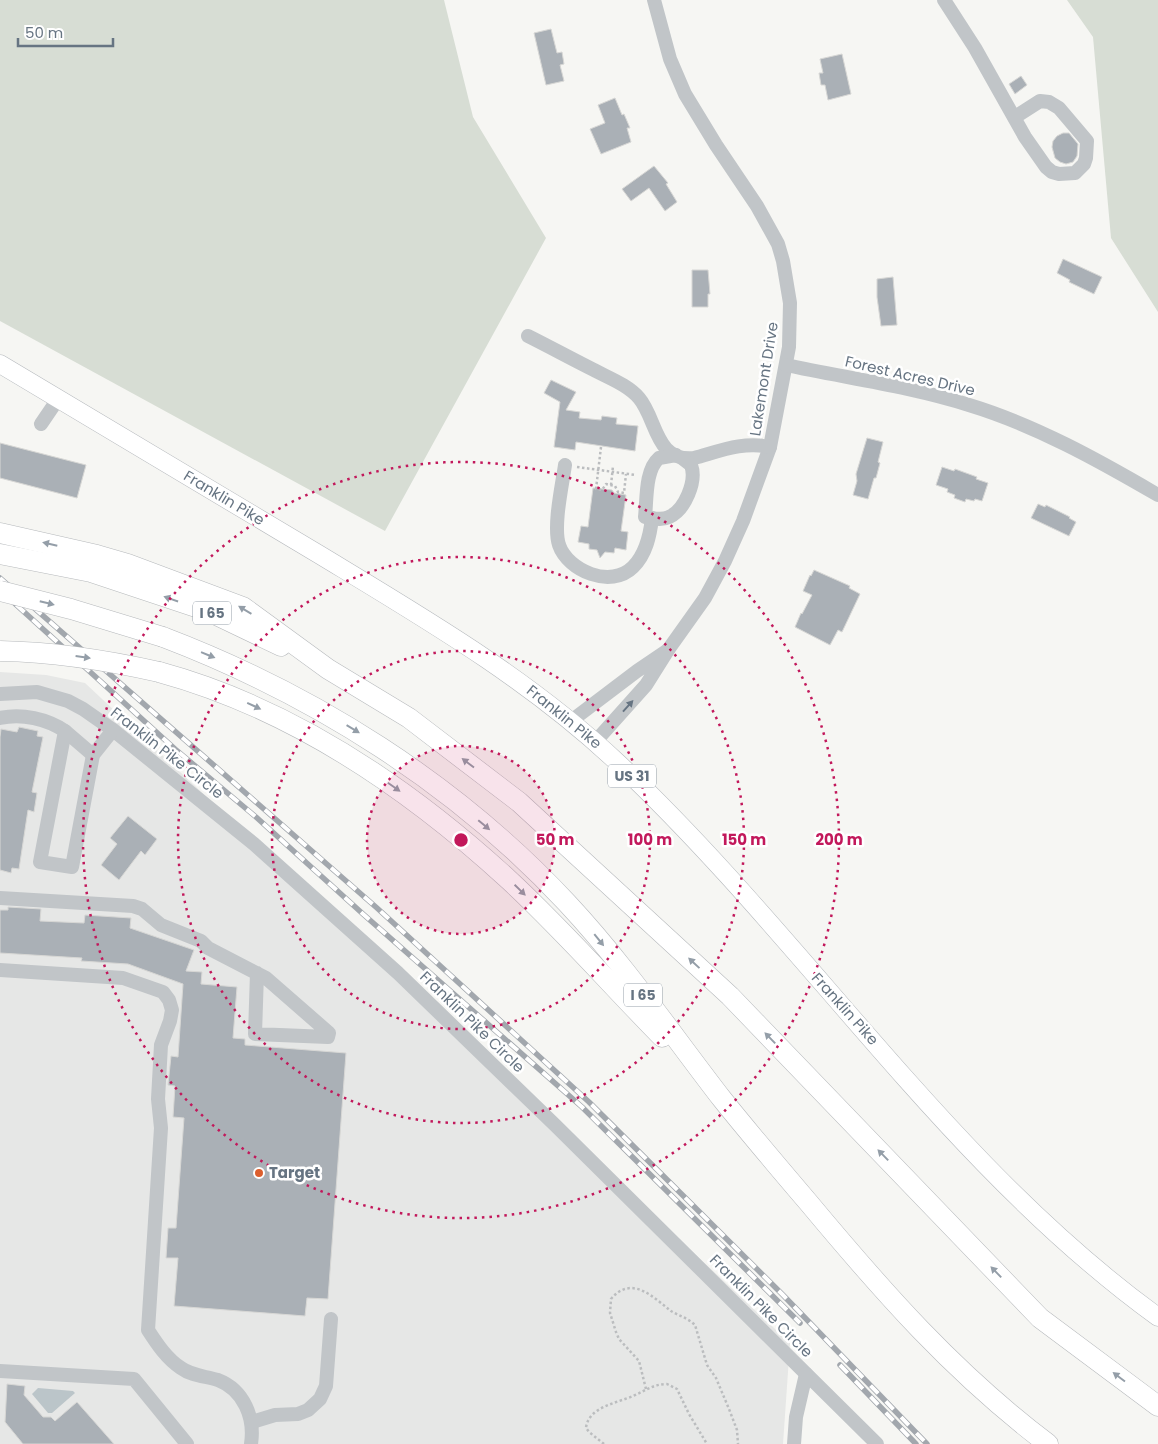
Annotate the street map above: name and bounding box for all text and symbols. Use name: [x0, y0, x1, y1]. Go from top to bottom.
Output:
scale bar: [18, 15, 112, 47]
text: 50 m: [25, 22, 63, 43]
street label: Lakemont Drive: [744, 320, 783, 438]
street label: Forest Acres Drive: [843, 350, 977, 401]
street label: Franklin Pike: [180, 465, 269, 530]
one-way arrow: [42, 540, 57, 548]
one-way arrow: [164, 595, 179, 602]
one-way arrow: [40, 599, 55, 607]
road number: I 65: [193, 602, 231, 624]
one-way arrow: [239, 605, 252, 614]
one-way arrow: [201, 652, 216, 659]
one-way arrow: [76, 654, 92, 662]
street label: Franklin Pike: [522, 680, 606, 753]
one-way arrow: [622, 700, 634, 712]
street label: Franklin Pike Circle: [106, 702, 228, 803]
one-way arrow: [247, 702, 261, 710]
one-way arrow: [346, 725, 359, 734]
one-way arrow: [462, 757, 475, 768]
road number: US 31: [608, 764, 656, 788]
one-way arrow: [387, 782, 401, 792]
one-way arrow: [478, 819, 491, 830]
text: 50 m: [536, 829, 574, 850]
text: 100 m: [628, 829, 672, 850]
text: 150 m: [722, 829, 766, 850]
text: 200 m: [815, 829, 863, 850]
centre of rings: [452, 831, 470, 849]
one-way arrow: [513, 884, 525, 896]
one-way arrow: [593, 933, 604, 946]
one-way arrow: [689, 957, 701, 969]
street label: Franklin Pike Circle: [415, 966, 529, 1077]
street label: Franklin Pike: [807, 968, 884, 1050]
road number: I 65: [624, 984, 662, 1006]
one-way arrow: [765, 1032, 777, 1044]
one-way arrow: [877, 1149, 889, 1161]
place label: Target: [269, 1162, 320, 1183]
marker: Target: [253, 1167, 265, 1179]
street label: Franklin Pike Circle: [705, 1249, 818, 1362]
one-way arrow: [990, 1266, 1002, 1278]
one-way arrow: [1112, 1372, 1126, 1382]

